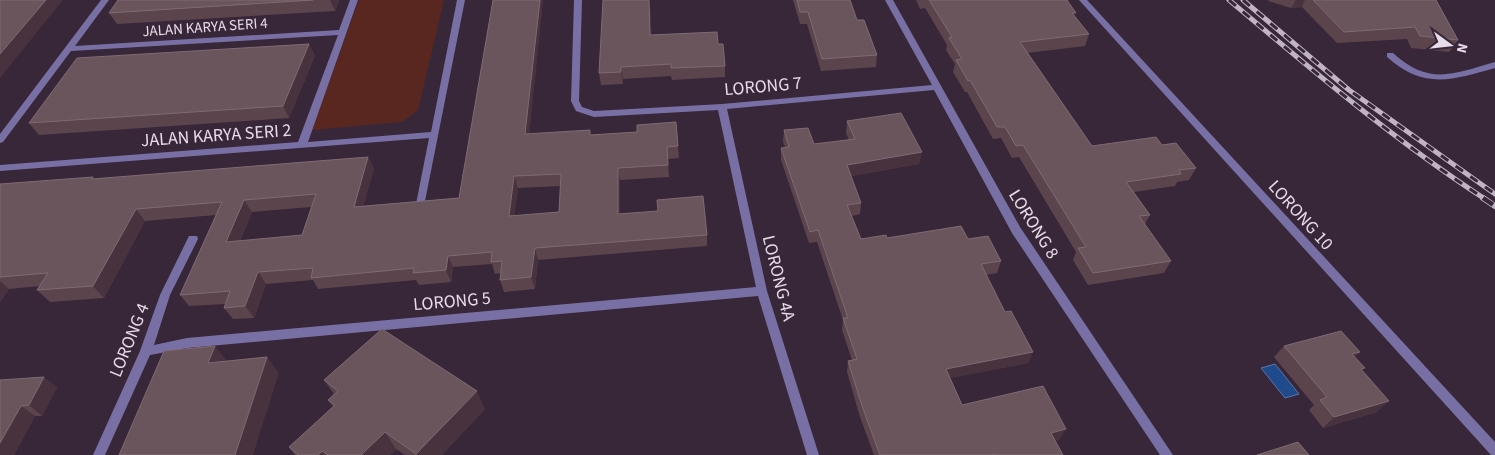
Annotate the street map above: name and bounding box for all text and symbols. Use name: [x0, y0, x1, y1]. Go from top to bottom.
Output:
street label: JALAN KARYA SERI 4: [142, 13, 269, 42]
north arrow: [1425, 20, 1475, 70]
text: N: [1451, 41, 1472, 55]
street label: LORONG 7: [723, 71, 803, 102]
street label: JALAN KARYA SERI 2: [140, 118, 292, 153]
street label: LORONG 10: [1262, 175, 1339, 256]
street label: LORONG 8: [1002, 185, 1065, 264]
street label: LORONG 4A: [756, 233, 801, 324]
street label: LORONG 5: [412, 286, 492, 317]
street label: LORONG 4: [103, 299, 156, 381]

